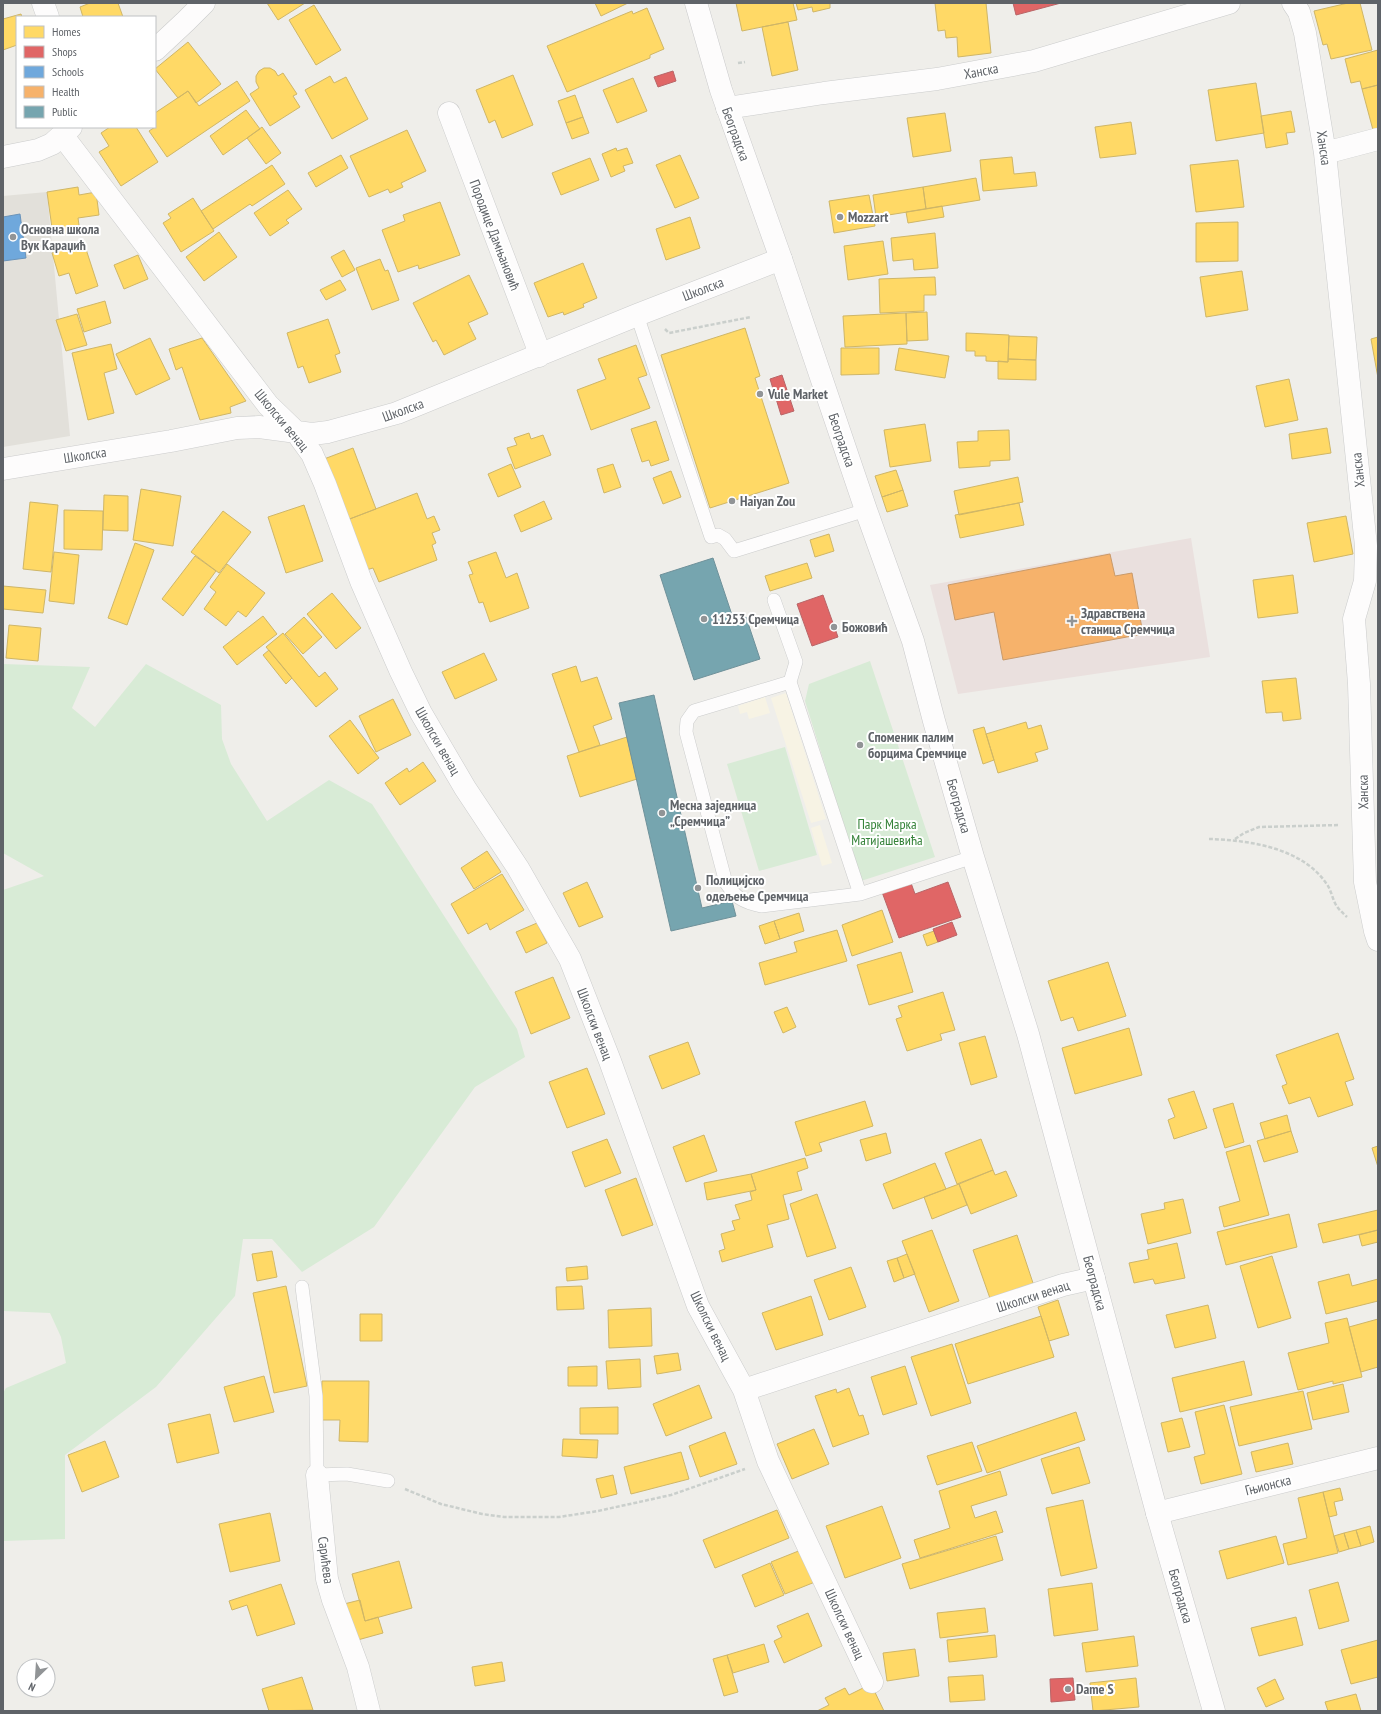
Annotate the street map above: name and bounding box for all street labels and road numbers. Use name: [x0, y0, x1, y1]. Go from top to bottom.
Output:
street label: Ханска: [962, 59, 1000, 83]
street label: Београдска: [718, 105, 754, 163]
street label: Ханска: [1313, 130, 1335, 166]
street label: Породице Дамњановић: [466, 177, 524, 293]
street label: Школска: [680, 273, 726, 305]
street label: Школски венац: [251, 385, 313, 455]
street label: Школска: [380, 394, 426, 426]
street label: Београдска: [824, 411, 860, 469]
street label: Школска: [62, 443, 108, 467]
street label: Ханска: [1347, 452, 1369, 488]
street label: Школски венац: [411, 704, 465, 778]
street label: Ханска: [1354, 775, 1372, 809]
street label: Београдска: [943, 777, 975, 835]
street label: Школски венац: [573, 985, 617, 1063]
street label: Београдска: [1079, 1254, 1111, 1312]
street label: Школски венац: [994, 1276, 1072, 1316]
street label: Школски венац: [686, 1288, 736, 1364]
street label: Гњионска: [1243, 1471, 1293, 1499]
street label: Сарићева: [314, 1535, 338, 1585]
street label: Београдска: [1165, 1567, 1197, 1625]
street label: Школски венац: [821, 1586, 869, 1662]

